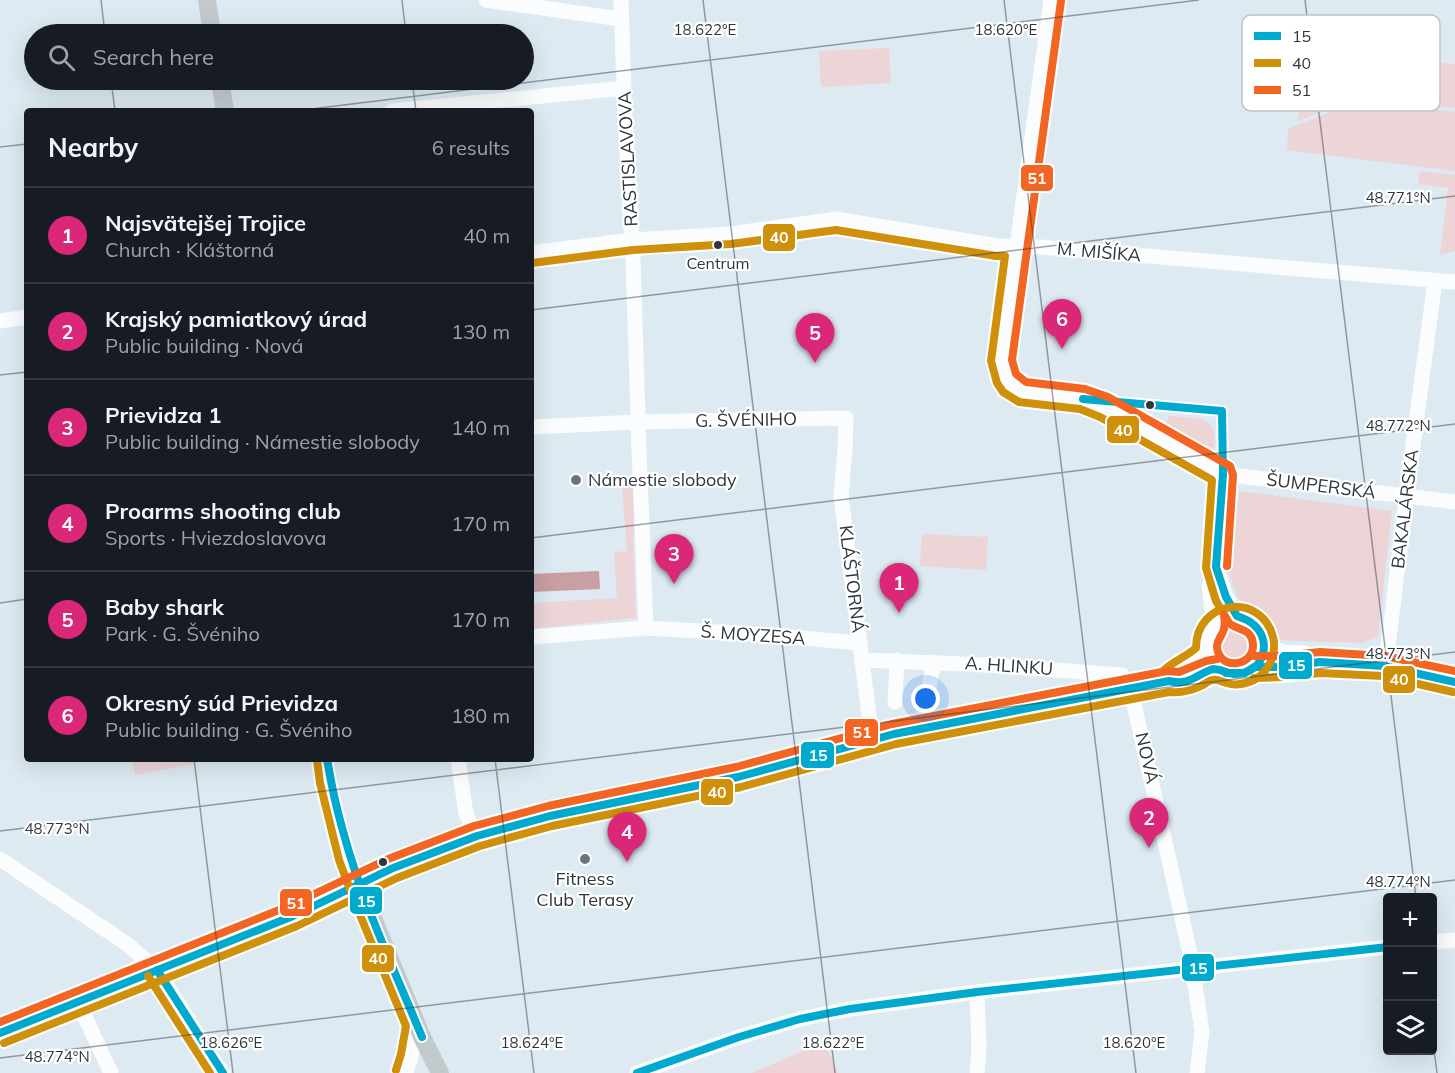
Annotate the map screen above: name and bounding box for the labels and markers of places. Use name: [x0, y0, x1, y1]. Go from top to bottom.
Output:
marker: Centrum: [712, 239, 724, 251]
place label: Centrum: [686, 253, 750, 273]
pin: 6: [1042, 300, 1082, 349]
pin: 5: [796, 314, 834, 363]
unlabelled marker: [1144, 399, 1156, 411]
place label: Námestie slobody: [588, 468, 737, 491]
marker: Námestie slobody: [569, 473, 583, 487]
pin: 3: [654, 534, 694, 584]
pin: 1: [880, 564, 918, 613]
pin: 2: [1130, 798, 1168, 848]
pin: 4: [608, 812, 646, 862]
marker: Fitness Club Terasy: [578, 852, 592, 866]
unlabelled marker: [377, 856, 389, 868]
place label: Fitness Club Terasy: [536, 867, 634, 911]

